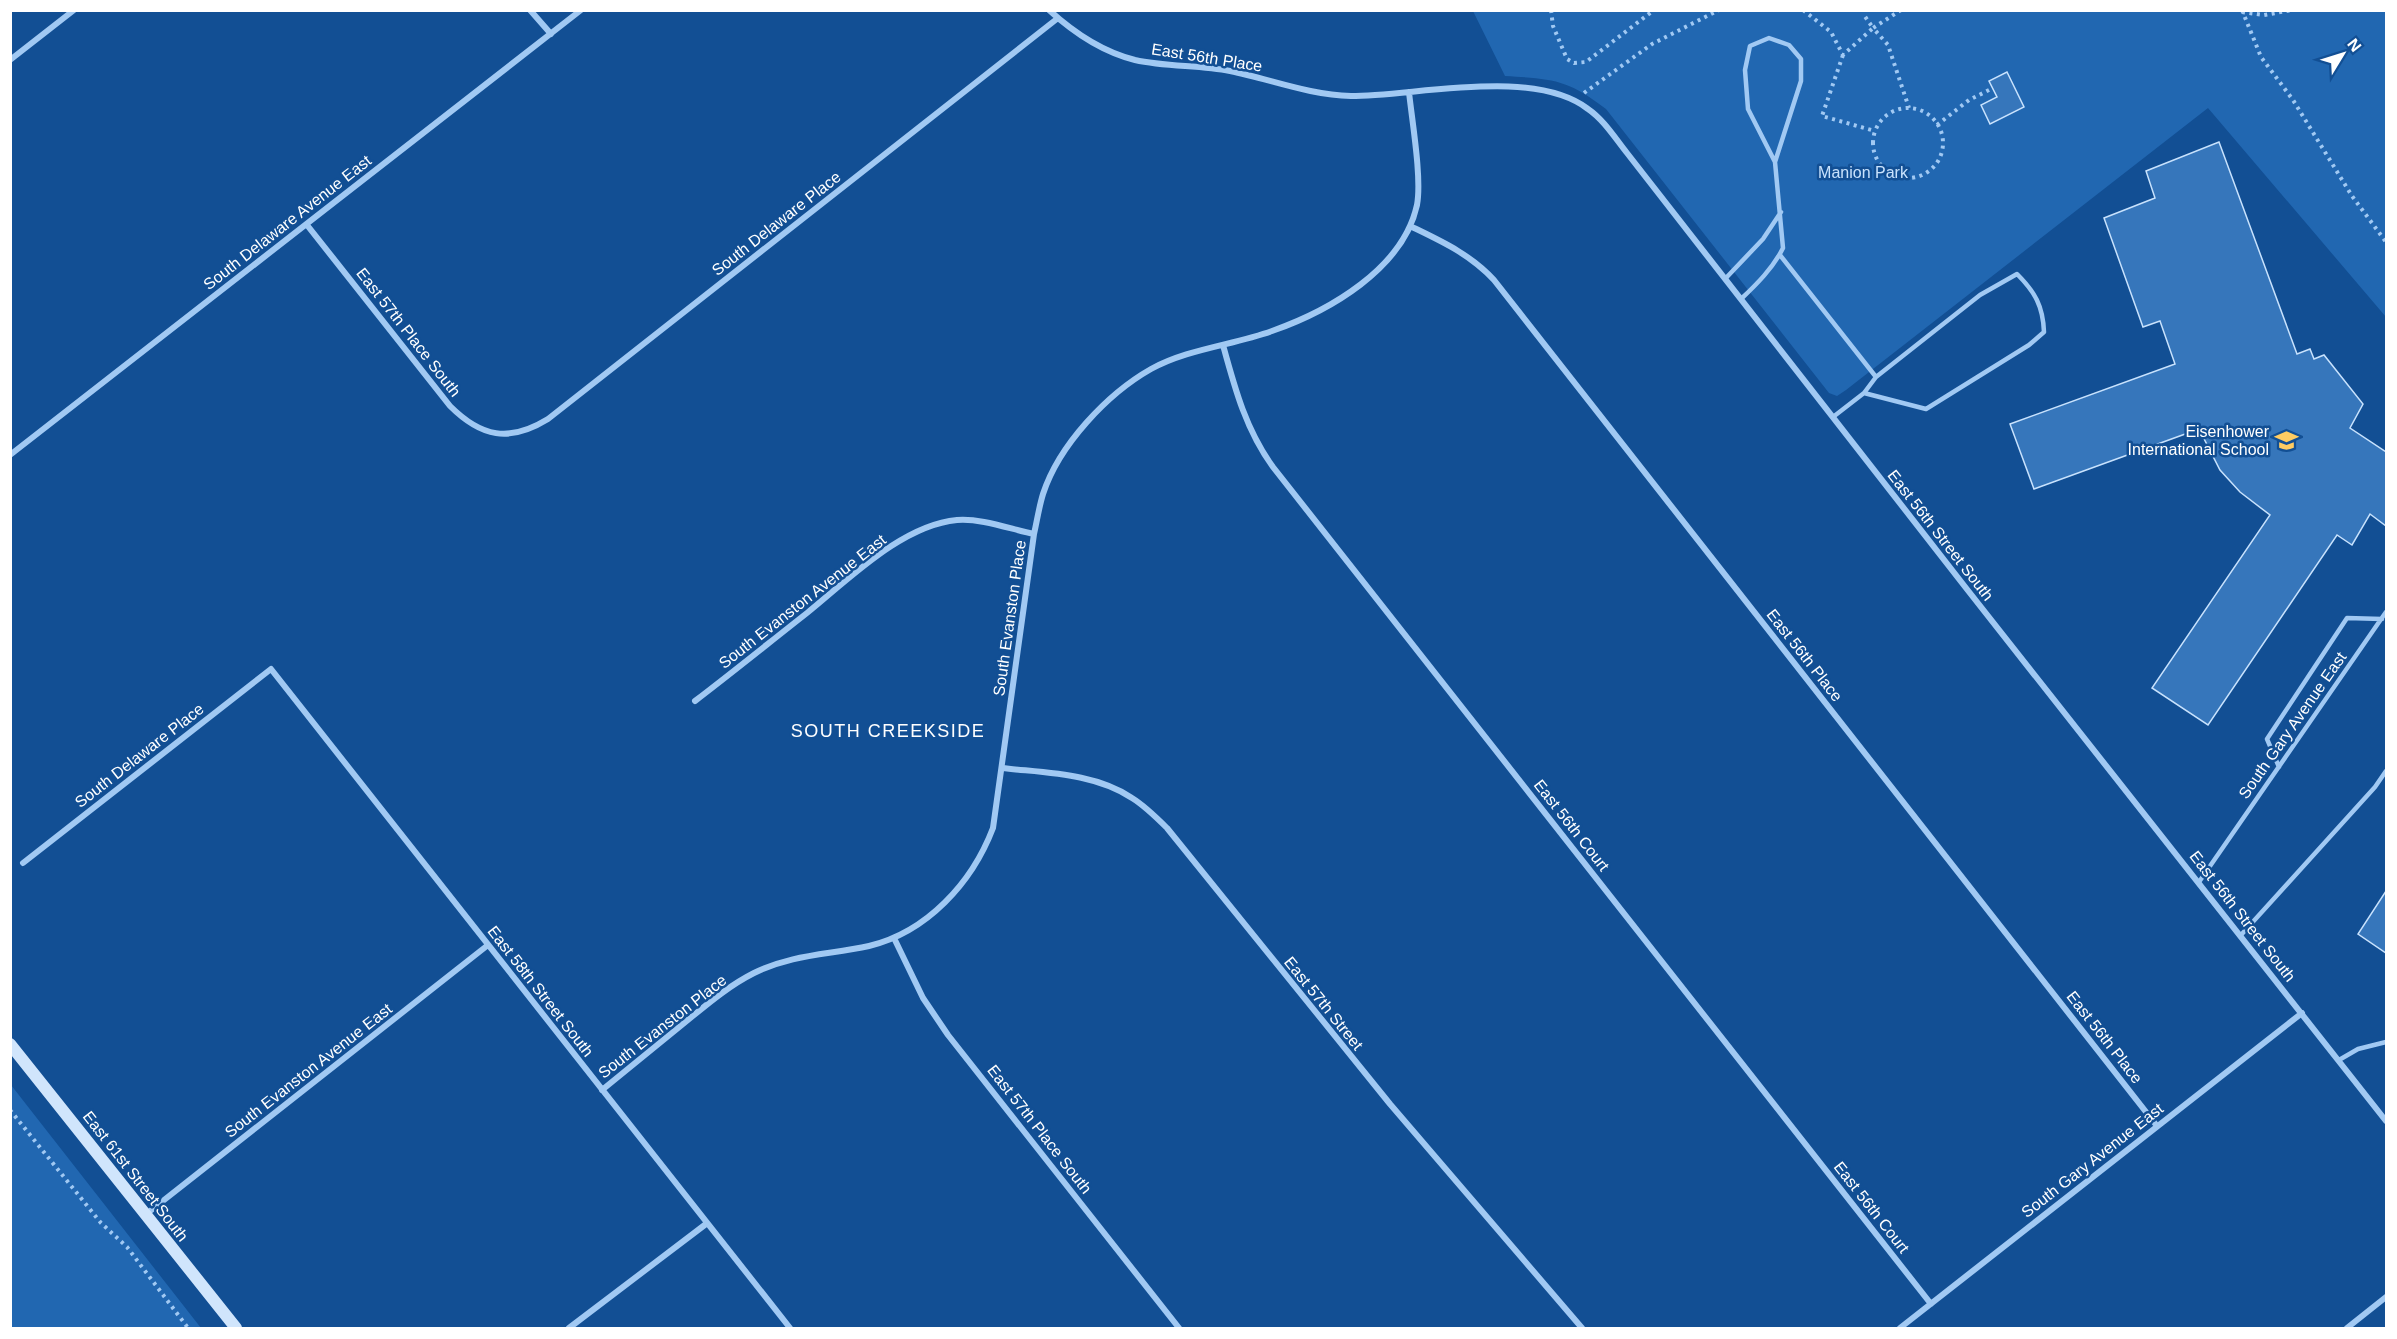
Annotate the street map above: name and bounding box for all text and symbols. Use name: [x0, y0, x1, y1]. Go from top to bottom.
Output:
north arrow: [2313, 24, 2373, 84]
text: N: [2344, 35, 2365, 55]
street label: East 56th Place: [1150, 40, 1264, 75]
street label: South Delaware Avenue East: [200, 151, 375, 293]
park label: Manion Park: [1818, 164, 1909, 181]
street label: South Delaware Place: [709, 168, 844, 279]
street label: East 57th Place South: [353, 265, 464, 400]
place label: Eisenhower International School: [2128, 423, 2270, 458]
school or university icon: Eisenhower International School: [2274, 427, 2300, 453]
street label: East 56th Street South: [1884, 467, 1997, 604]
street label: South Evanston Avenue East: [716, 531, 890, 672]
street label: South Evanston Place: [990, 539, 1029, 697]
street label: East 56th Place: [1763, 606, 1846, 705]
street label: South Gary Avenue East: [2235, 648, 2350, 802]
street label: South Delaware Place: [72, 700, 207, 811]
district label: SOUTH CREEKSIDE: [791, 721, 985, 741]
street label: East 56th Court: [1531, 776, 1613, 875]
street label: East 56th Street South: [2186, 848, 2299, 985]
street label: East 58th Street South: [484, 923, 597, 1060]
street label: East 57th Street: [1281, 953, 1367, 1054]
street label: South Evanston Place: [595, 971, 730, 1082]
street label: East 56th Place: [2063, 988, 2146, 1087]
street label: South Evanston Avenue East: [222, 1000, 396, 1141]
street label: East 57th Place South: [984, 1062, 1095, 1197]
street label: South Gary Avenue East: [2018, 1100, 2167, 1221]
street label: East 61st Street South: [80, 1108, 192, 1245]
street label: East 56th Court: [1831, 1158, 1913, 1257]

